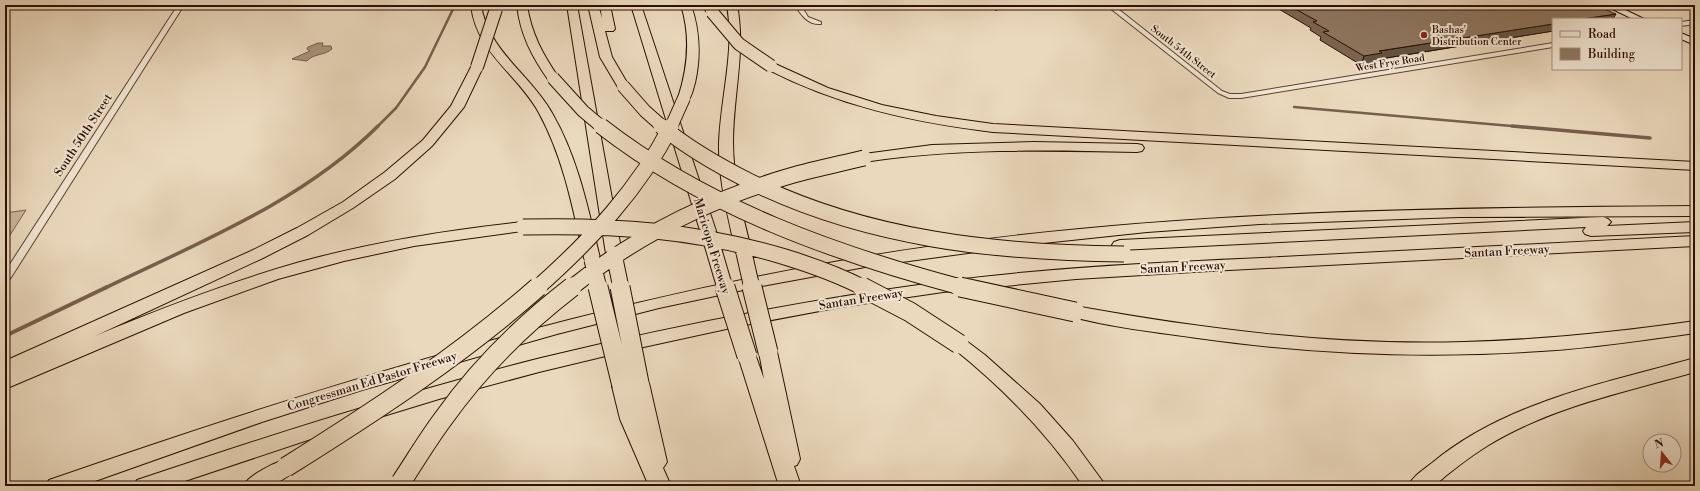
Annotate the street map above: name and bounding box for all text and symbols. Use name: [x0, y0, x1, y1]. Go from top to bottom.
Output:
legend: [1552, 18, 1682, 70]
street label: South 54th Street: [1148, 23, 1219, 81]
place label: Bashas' Distribution Center: [1431, 24, 1522, 48]
text: Road: [1588, 27, 1616, 42]
marker: Bashas' Distribution Center: [1419, 30, 1429, 40]
text: Building: [1587, 47, 1636, 62]
street label: West Frye Road: [1354, 52, 1426, 75]
street label: South 50th Street: [51, 90, 116, 179]
street label: Maricopa Freeway: [690, 196, 733, 296]
street label: Santan Freeway: [1464, 242, 1550, 261]
street label: Santan Freeway: [1140, 258, 1226, 277]
street label: Santan Freeway: [818, 285, 905, 314]
street label: Congressman Ed Pastor Freeway: [285, 348, 459, 414]
north arrow: [1642, 433, 1682, 473]
text: N: [1653, 436, 1666, 452]

